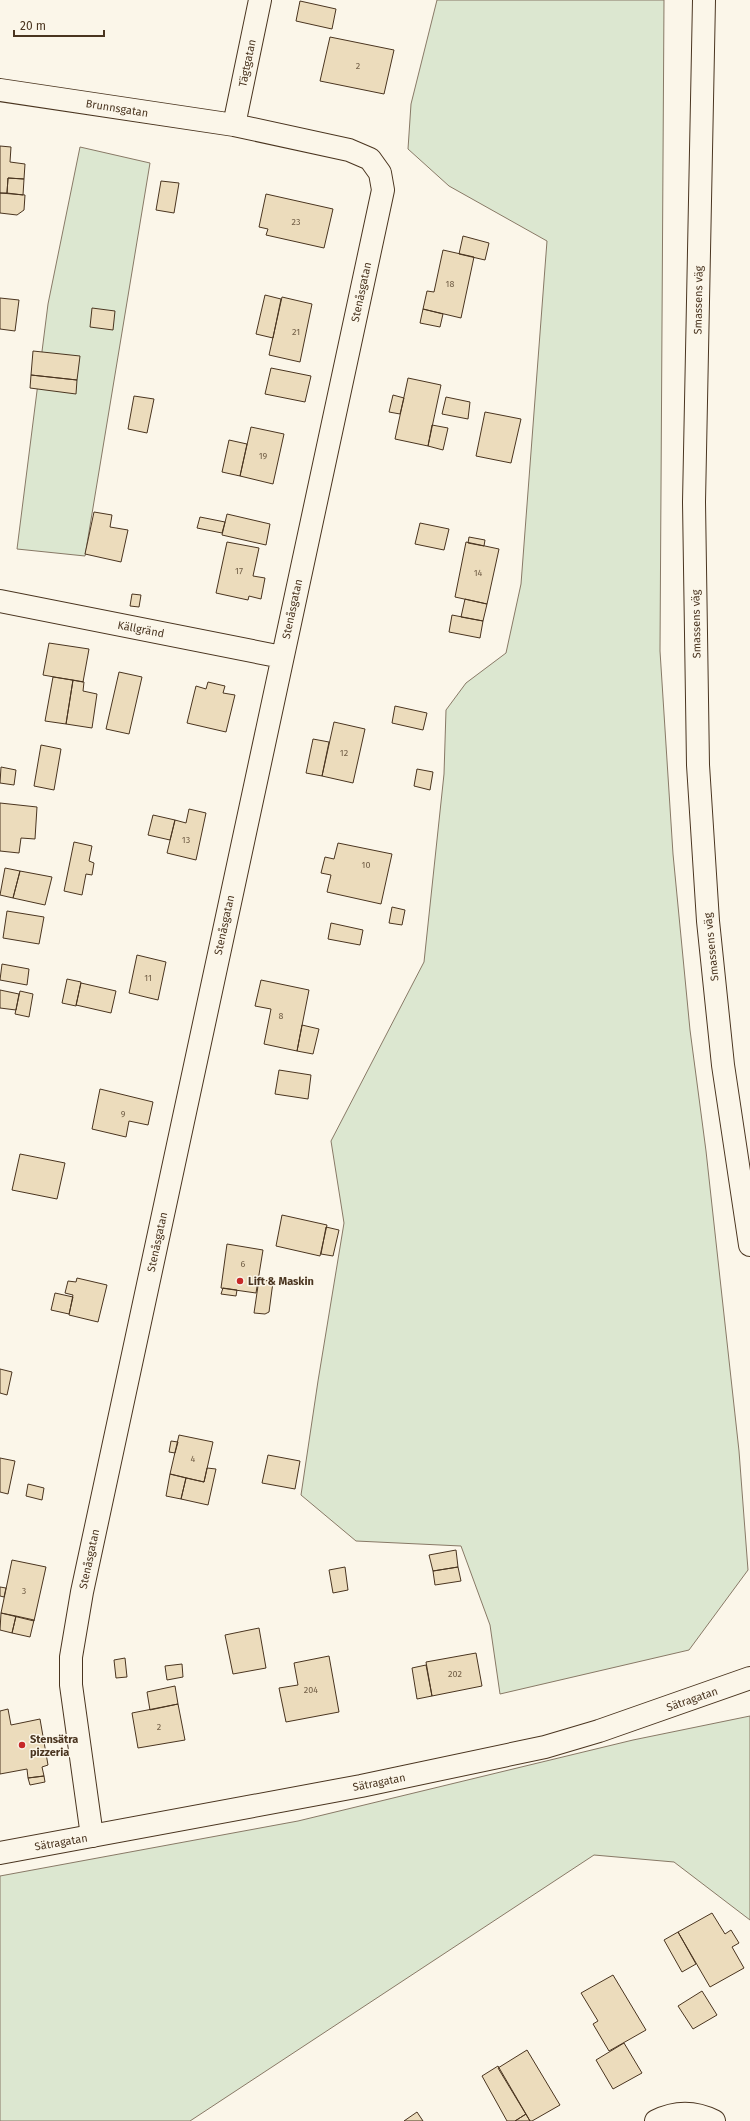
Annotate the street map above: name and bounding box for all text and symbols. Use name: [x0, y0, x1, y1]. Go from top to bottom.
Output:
scale bar: [14, 12, 104, 38]
text: 20 m: [20, 19, 46, 33]
street label: Tägtgatan: [236, 38, 259, 88]
house number: 2: [356, 61, 360, 71]
street label: Brunnsgatan: [85, 97, 149, 120]
house number: 23: [292, 217, 300, 227]
street label: Stenåsgatan: [349, 261, 374, 323]
street label: Smassens väg: [691, 265, 706, 335]
house number: 18: [446, 279, 454, 289]
house number: 21: [292, 327, 300, 337]
house number: 19: [259, 451, 268, 461]
house number: 17: [235, 566, 243, 576]
house number: 14: [474, 568, 483, 578]
street label: Stenåsgatan: [280, 578, 305, 640]
street label: Smassens väg: [689, 589, 704, 658]
street label: Källgränd: [116, 619, 165, 640]
house number: 12: [340, 748, 348, 758]
house number: 13: [182, 835, 190, 845]
house number: 10: [362, 860, 370, 870]
street label: Stenåsgatan: [212, 894, 237, 956]
street label: Smassens väg: [701, 912, 722, 982]
house number: 11: [144, 973, 152, 983]
house number: 8: [279, 1011, 284, 1021]
house number: 9: [121, 1109, 126, 1119]
street label: Stenåsgatan: [145, 1211, 170, 1273]
house number: 6: [241, 1259, 246, 1269]
place label: Lift & Maskin: [248, 1275, 314, 1288]
marker: Lift & Maskin: [235, 1276, 245, 1286]
house number: 4: [191, 1454, 196, 1464]
street label: Stenåsgatan: [77, 1528, 102, 1590]
house number: 3: [22, 1586, 26, 1596]
house number: 202: [448, 1669, 462, 1679]
house number: 204: [304, 1685, 318, 1695]
street label: Sätragatan: [665, 1685, 720, 1714]
house number: 2: [157, 1722, 161, 1732]
place label: Stensätra pizzeria: [30, 1733, 78, 1759]
marker: Stensätra pizzeria: [17, 1740, 27, 1750]
street label: Sätragatan: [352, 1771, 407, 1794]
street label: Sätragatan: [34, 1831, 89, 1854]

